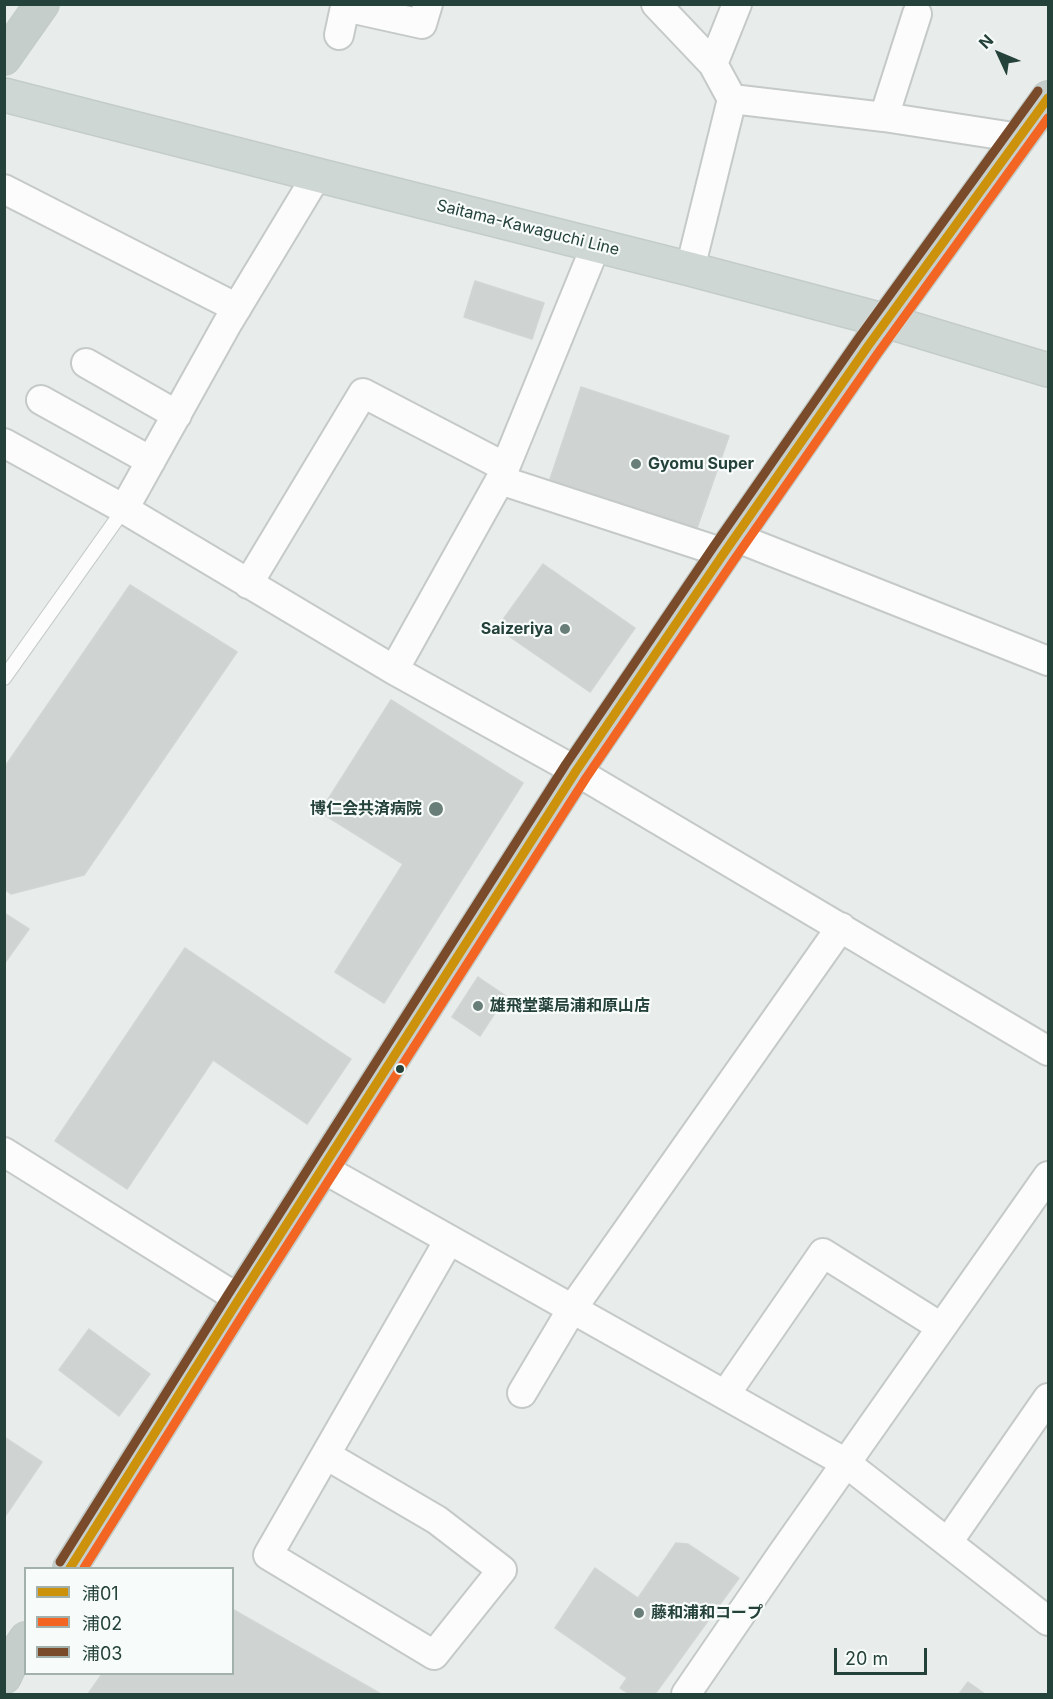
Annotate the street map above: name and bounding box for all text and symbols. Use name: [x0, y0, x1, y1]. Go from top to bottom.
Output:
north arrow: [969, 24, 1029, 84]
text: N: [975, 30, 997, 53]
street label: Saitama-Kawaguchi Line: [435, 196, 621, 260]
place label: Gyomu Super: [648, 454, 754, 474]
marker: Gyomu Super: [629, 457, 643, 471]
place label: Saizeriya: [481, 619, 553, 639]
marker: Saizeriya: [558, 622, 572, 636]
place label: 博仁会共済病院: [310, 799, 422, 819]
marker: 博仁会共済病院: [427, 800, 445, 818]
place label: 雄飛堂薬局浦和原山店: [490, 996, 650, 1016]
marker: 雄飛堂薬局浦和原山店: [471, 999, 485, 1013]
unlabelled marker: [394, 1063, 406, 1075]
legend: [24, 1567, 234, 1675]
text: 浦01: [82, 1583, 119, 1604]
place label: 藤和浦和コープ: [651, 1603, 763, 1623]
marker: 藤和浦和コープ: [632, 1606, 646, 1620]
text: 浦02: [82, 1613, 122, 1634]
scale bar: [837, 1636, 930, 1674]
text: 浦03: [82, 1643, 122, 1664]
text: 20 m: [845, 1648, 888, 1669]

